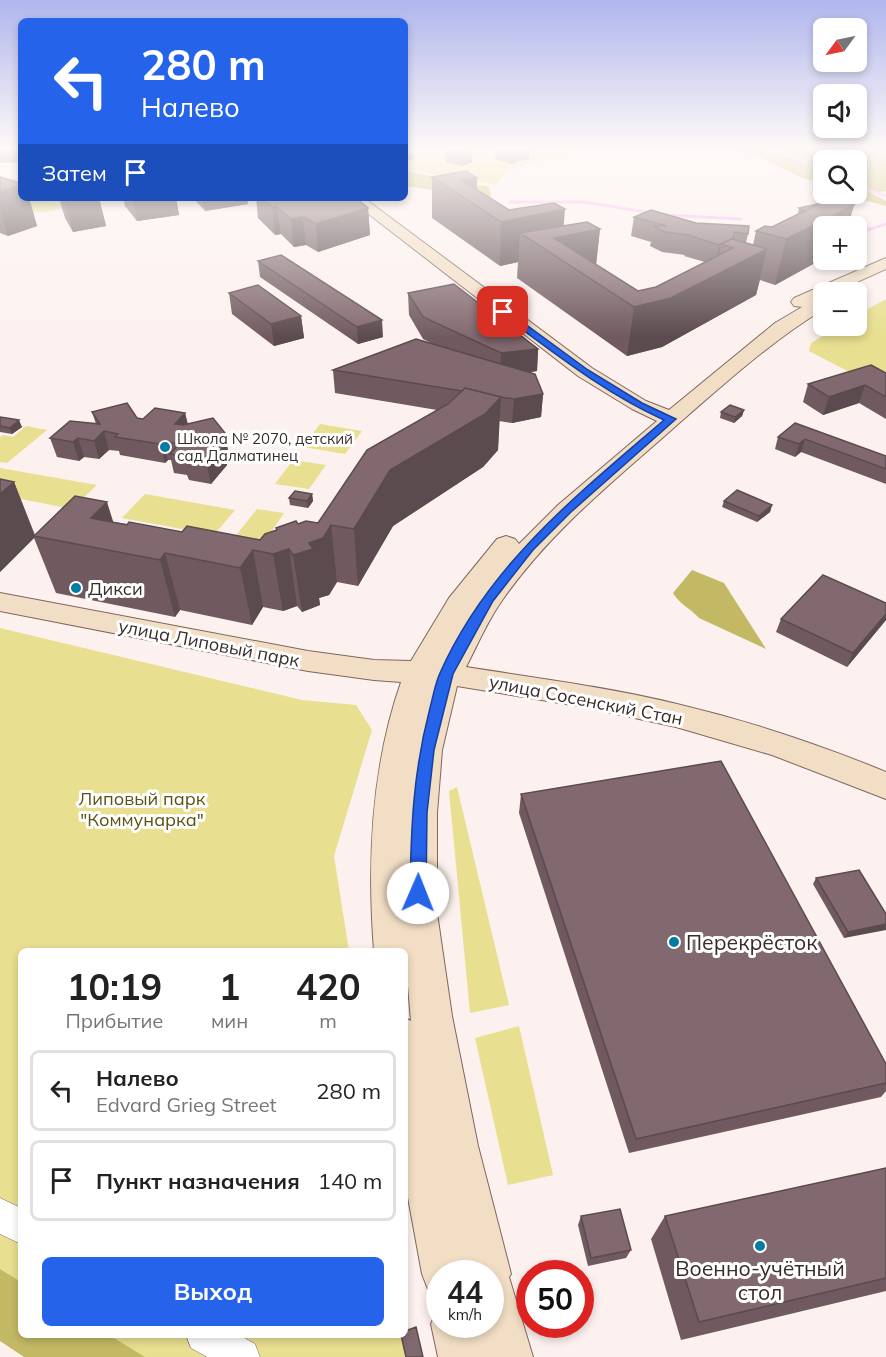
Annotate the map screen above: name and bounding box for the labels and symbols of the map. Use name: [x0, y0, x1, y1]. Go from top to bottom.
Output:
north arrow: [813, 18, 867, 72]
pin: [477, 286, 528, 337]
place label: Школа № 2070, детский сад Далматинец: [177, 429, 353, 465]
marker: Школа № 2070, детский сад Далматинец: [158, 440, 172, 454]
place label: Дикси: [88, 577, 143, 600]
marker: Дикси: [69, 581, 83, 595]
street label: улица Липовый парк: [117, 614, 302, 672]
street label: улица Сосенский Стан: [487, 670, 685, 730]
park label: Липовый парк "Коммунарка": [79, 787, 206, 831]
position arrow: [386, 861, 450, 925]
place label: Перекрёсток: [686, 929, 818, 955]
marker: Перекрёсток: [667, 935, 681, 949]
marker: Военно-учётный стол: [753, 1239, 767, 1253]
place label: Военно-учётный стол: [675, 1255, 845, 1305]
speed limit sign: 50: [516, 1260, 594, 1338]

